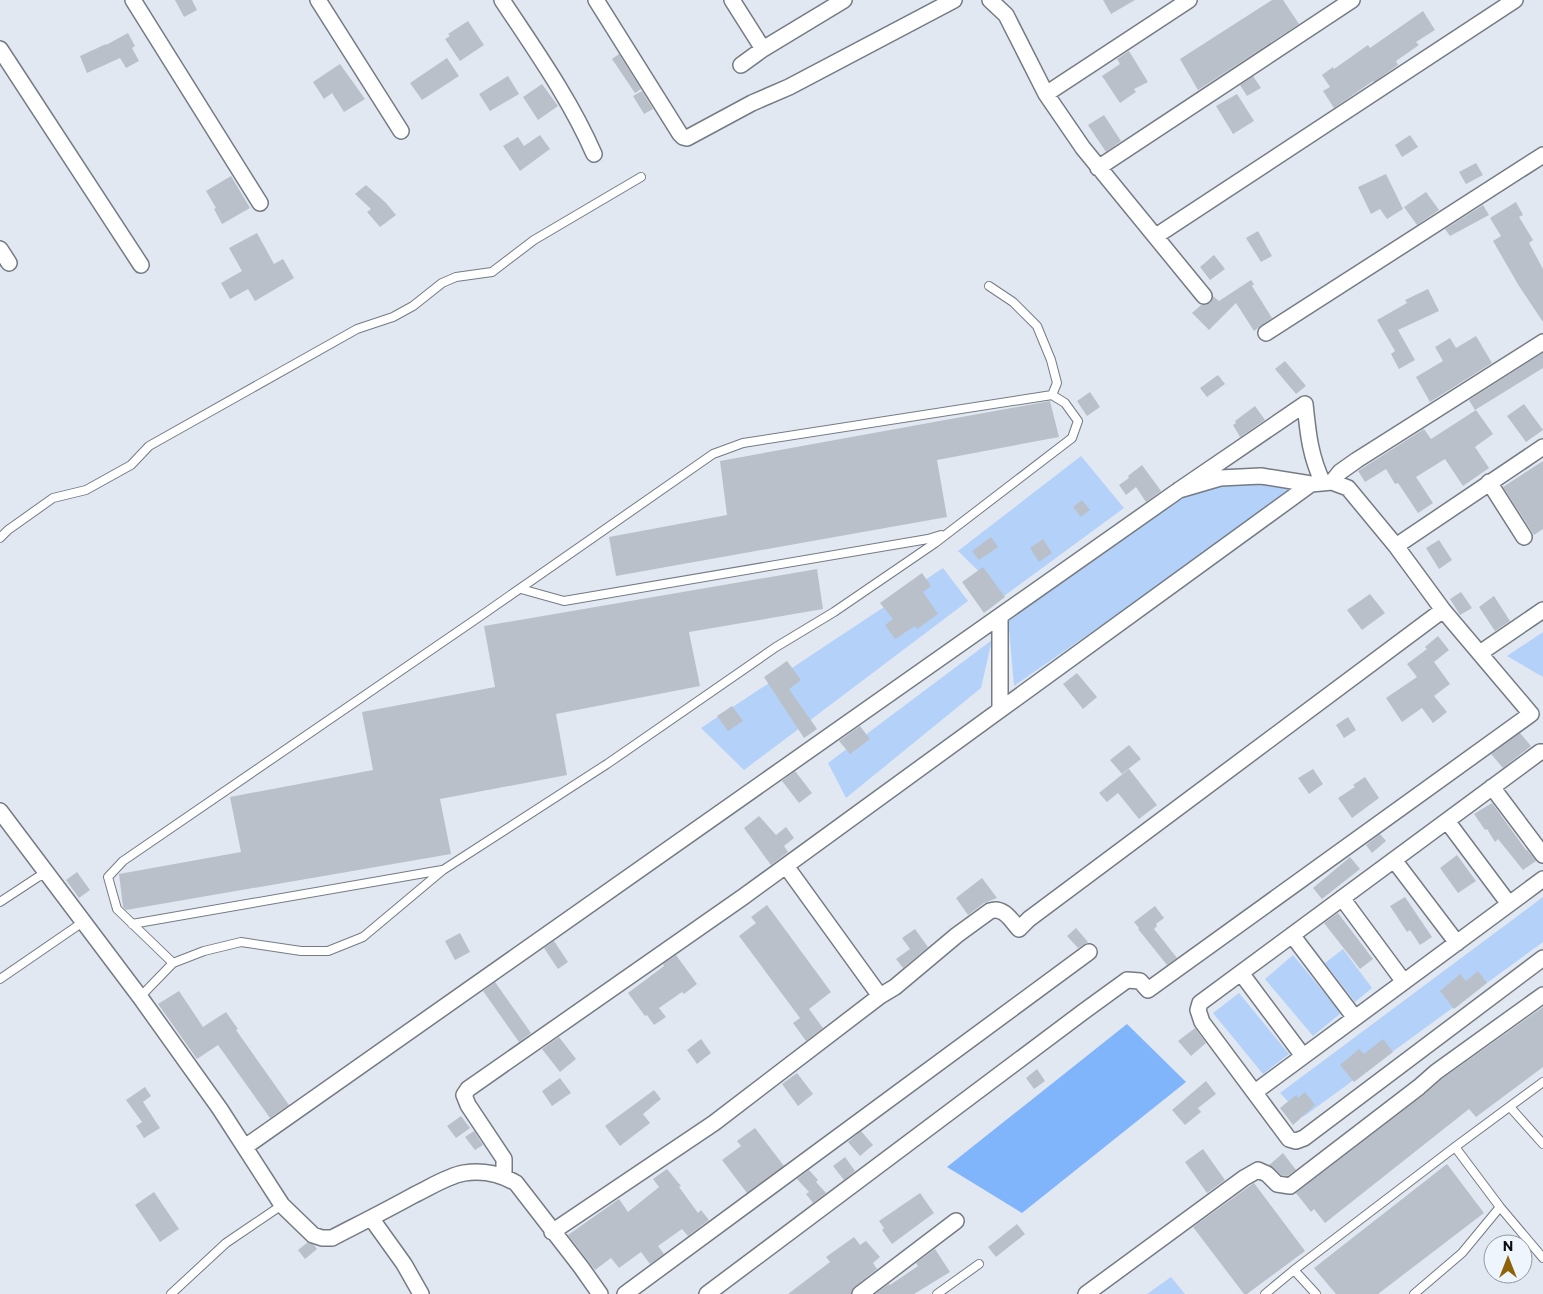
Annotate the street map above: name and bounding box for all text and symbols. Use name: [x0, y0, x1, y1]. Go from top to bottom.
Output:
north arrow: [1483, 1234, 1533, 1284]
text: N: [1503, 1237, 1513, 1254]

